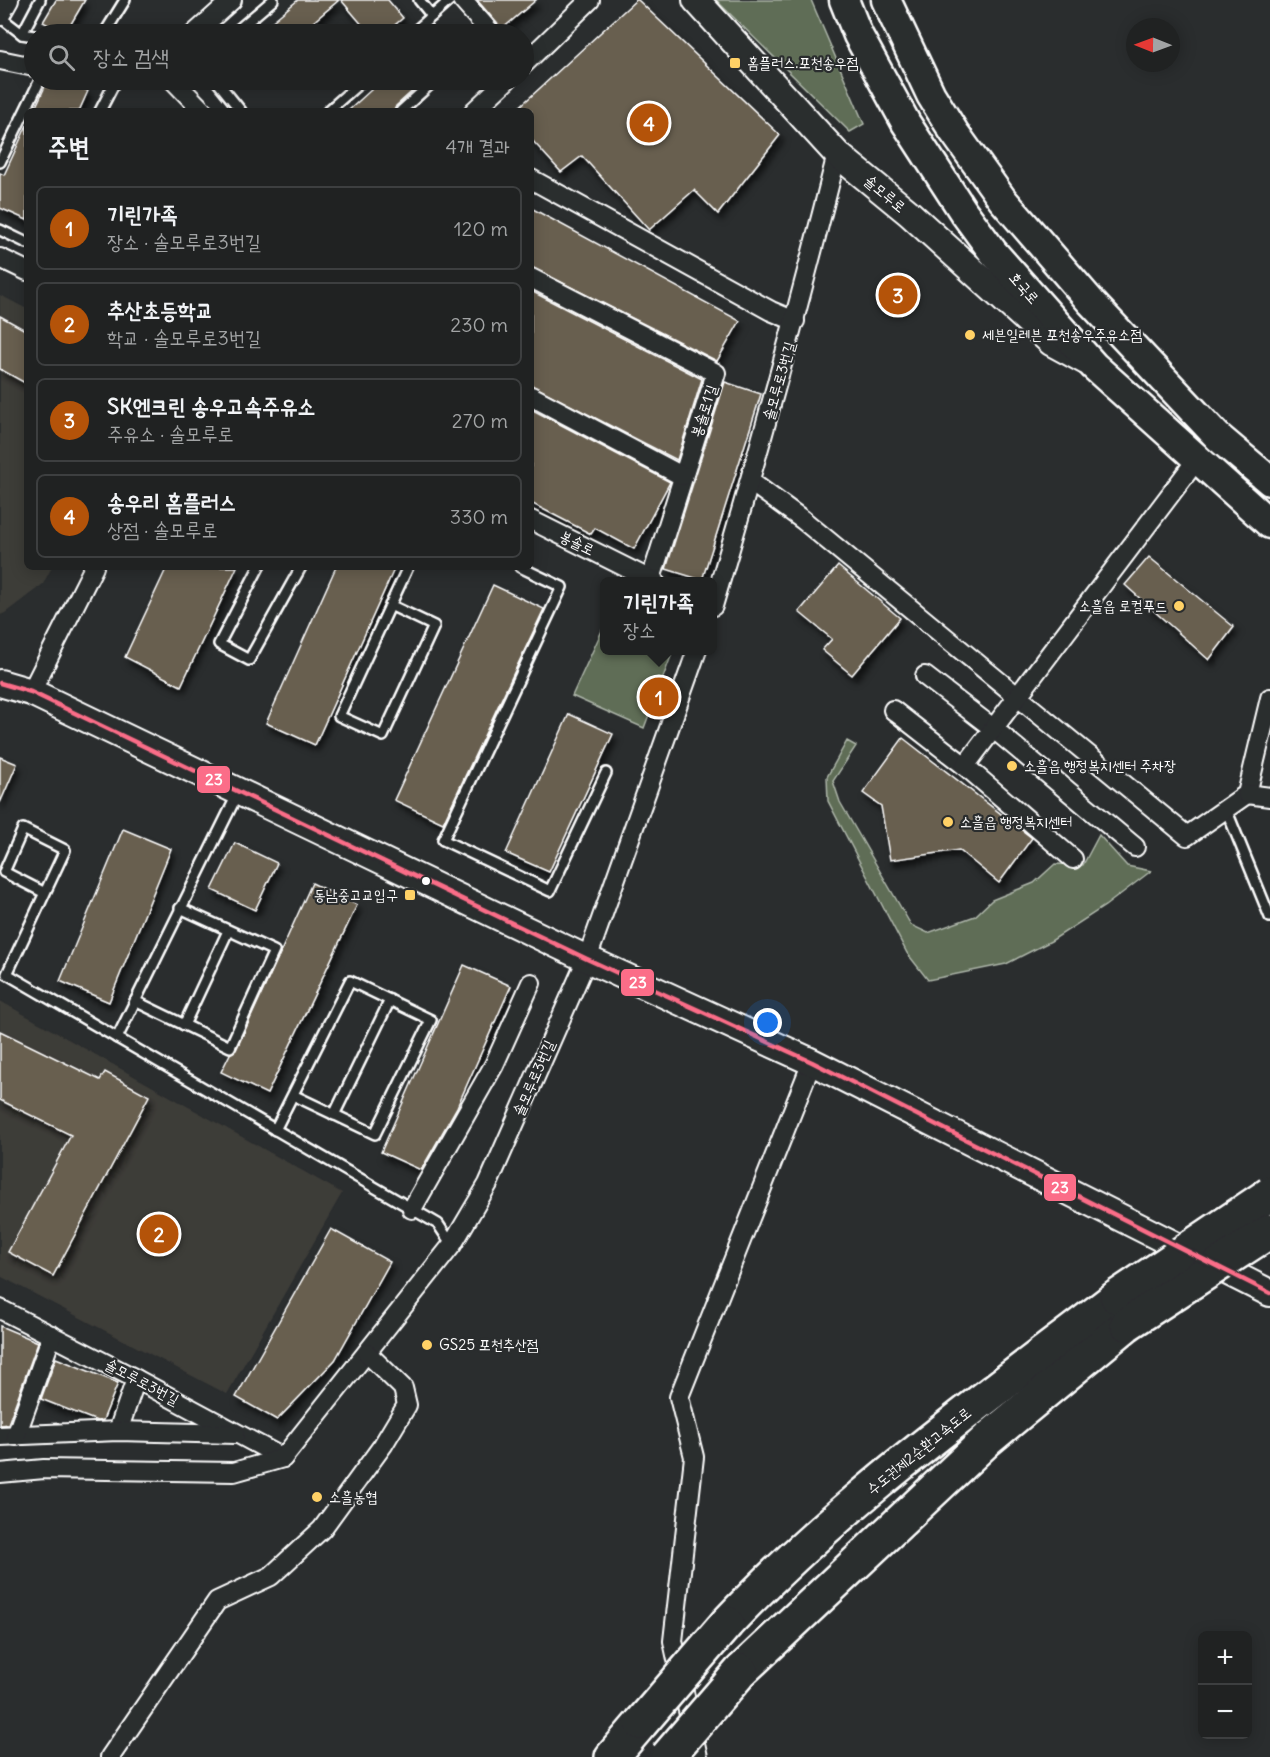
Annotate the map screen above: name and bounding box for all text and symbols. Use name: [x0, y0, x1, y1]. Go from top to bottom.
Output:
north arrow: [1126, 18, 1180, 72]
search box: [24, 24, 534, 90]
icon: search: [45, 41, 78, 74]
text: 장소 검색: [93, 43, 169, 71]
place label: 홈플러스.포천송우점: [747, 53, 859, 72]
marker: 홈플러스.포천송우점: [728, 56, 742, 70]
pin: 4: [630, 100, 668, 146]
text: 주변: [48, 130, 90, 163]
text: 4개 결과: [445, 134, 510, 159]
street label: 솔모루로: [861, 171, 910, 216]
text: 기린가족: [107, 200, 178, 228]
text: 1: [66, 216, 73, 241]
text: 120 m: [454, 216, 508, 241]
text: 장소 · 솔모루로3번길: [107, 229, 261, 254]
street label: 호국로: [1005, 268, 1043, 308]
pin: 3: [878, 272, 918, 318]
text: 추산초등학교: [107, 296, 213, 324]
text: 2: [64, 312, 75, 337]
text: 230 m: [450, 312, 508, 337]
text: 학교 · 솔모루로3번길: [107, 325, 261, 350]
place label: 세븐일레븐 포천송우주유소점: [982, 325, 1142, 344]
marker: 세븐일레븐 포천송우주유소점: [963, 328, 977, 342]
street label: 솔모루로3번길: [758, 339, 799, 422]
street label: 봉솔로1길: [686, 382, 721, 440]
text: SK엔크린 송우고속주유소: [107, 392, 315, 420]
text: 3: [64, 408, 75, 433]
text: 270 m: [452, 408, 508, 433]
text: 주유소 · 솔모루로: [107, 421, 234, 446]
text: 송우리 홈플러스: [107, 488, 236, 516]
text: 4: [64, 504, 75, 529]
text: 330 m: [450, 504, 508, 529]
text: 상점 · 솔모루로: [107, 517, 218, 542]
street label: 봉솔로: [557, 526, 598, 559]
popup: [600, 577, 717, 655]
text: 기린가족: [623, 588, 694, 616]
place label: 소흘읍 로컬푸드: [1079, 596, 1167, 615]
marker: 소흘읍 로컬푸드: [1172, 599, 1186, 613]
text: 장소: [623, 617, 655, 642]
pin: 1: [640, 674, 678, 720]
place label: 소흘읍 행정복지센터 주차장: [1024, 756, 1176, 775]
marker: 소흘읍 행정복지센터 주차장: [1005, 759, 1019, 773]
line badge: 23: [196, 765, 231, 794]
text: 23: [205, 769, 223, 789]
place label: 소흘읍 행정복지센터: [960, 812, 1072, 831]
marker: 소흘읍 행정복지센터: [941, 815, 955, 829]
unlabelled marker: [420, 875, 432, 887]
place label: 동남중고교입구: [314, 885, 398, 904]
marker: 동남중고교입구: [403, 888, 417, 902]
line badge: 23: [620, 968, 655, 997]
text: 23: [629, 972, 647, 992]
your location: [753, 1008, 782, 1037]
street label: 솔모루로3번길: [508, 1037, 559, 1119]
line badge: 23: [1043, 1173, 1077, 1202]
text: 23: [1051, 1177, 1069, 1197]
pin: 2: [140, 1212, 178, 1256]
place label: GS25 포천추산점: [439, 1335, 539, 1354]
marker: GS25 포천추산점: [420, 1338, 434, 1352]
street label: 솔모루로3번길: [102, 1354, 182, 1409]
street label: 수도권제2순환고속도로: [863, 1403, 975, 1499]
place label: 소흘농협: [329, 1487, 377, 1506]
marker: 소흘농협: [310, 1490, 324, 1504]
map controls: [1198, 1631, 1252, 1739]
button: +: [1198, 1631, 1252, 1685]
button: −: [1198, 1685, 1252, 1739]

